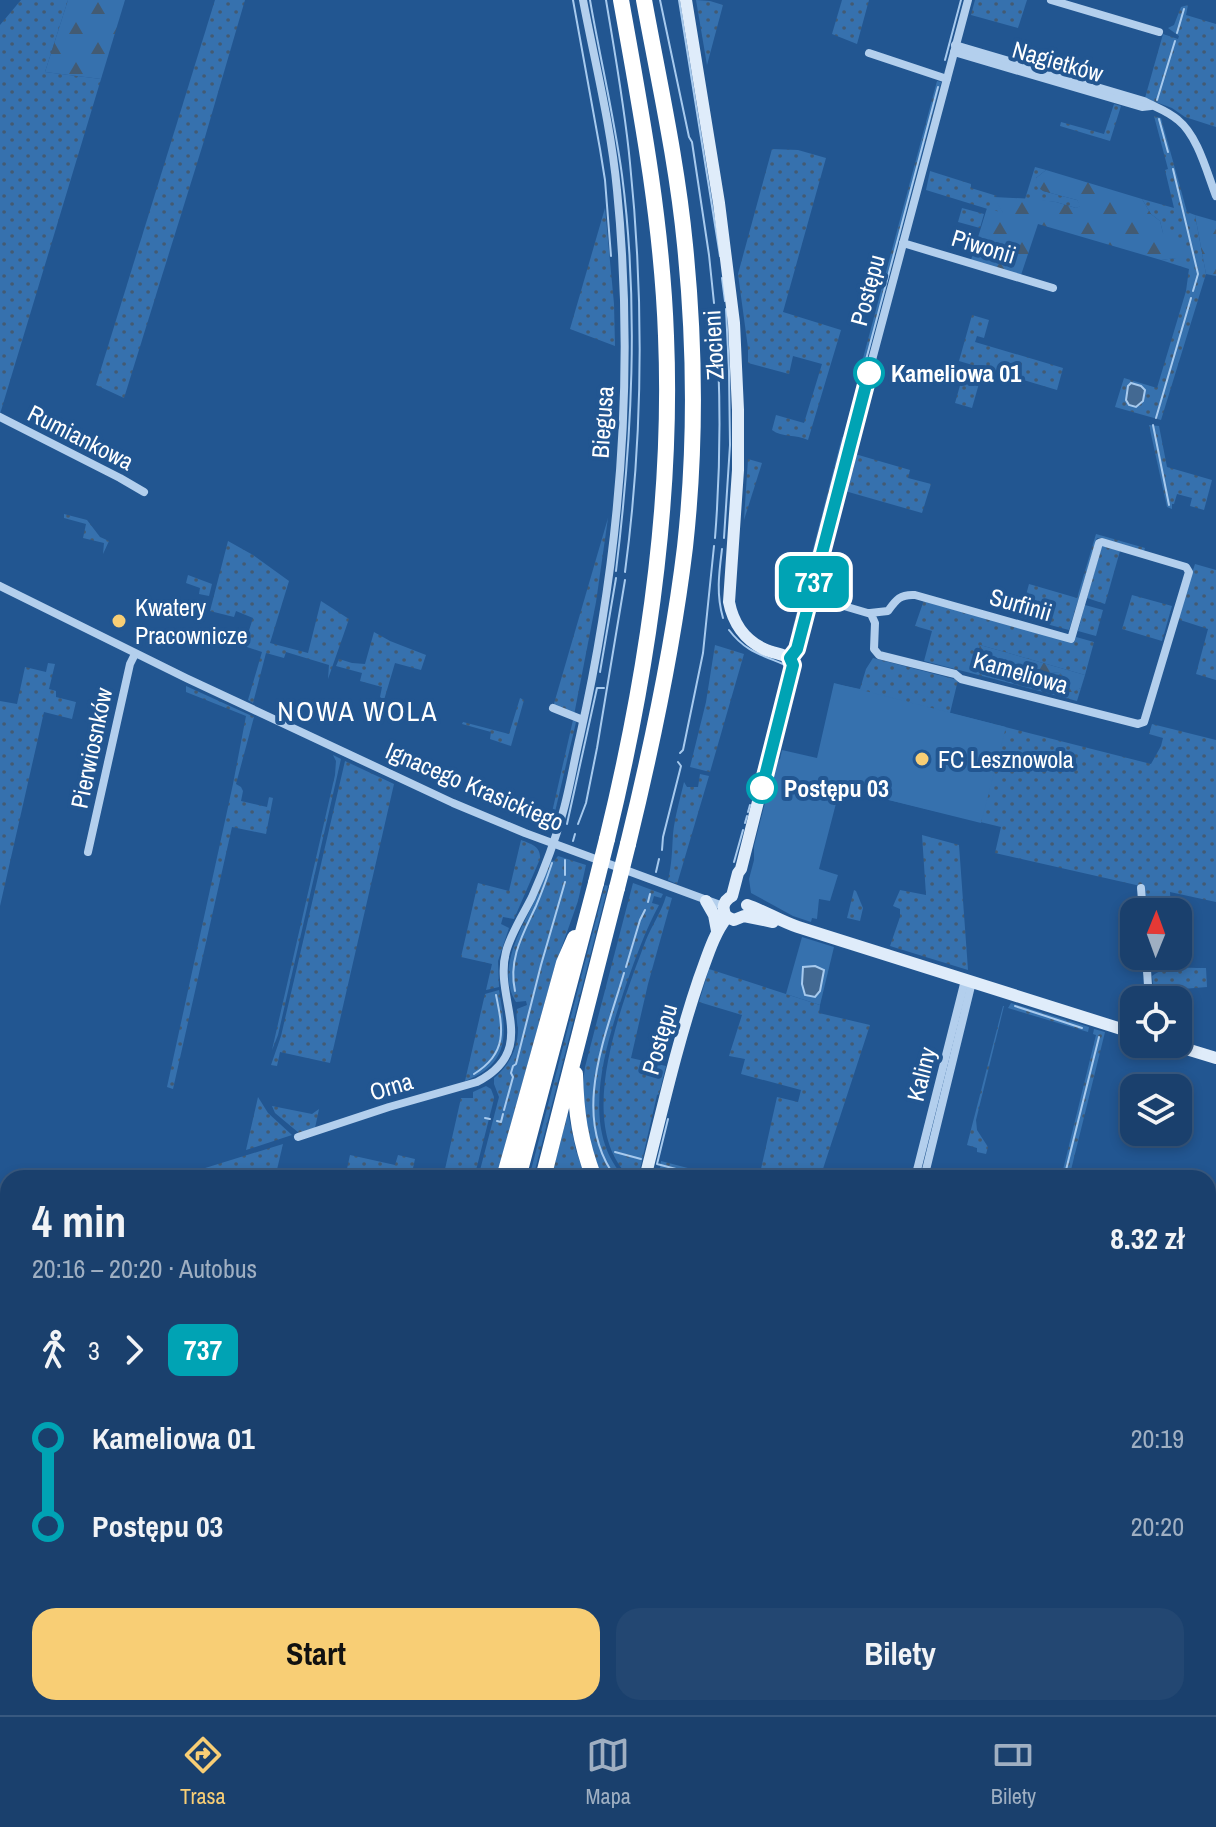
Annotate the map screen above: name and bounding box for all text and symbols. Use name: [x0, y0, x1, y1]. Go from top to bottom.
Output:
street label: Nagietków: [1009, 33, 1108, 89]
street label: Piwonii: [948, 221, 1020, 271]
street label: Postępu: [842, 251, 892, 329]
street label: Złocieni: [695, 309, 731, 381]
place label: Kameliowa 01: [891, 357, 1021, 389]
marker: Kameliowa 01: [854, 358, 884, 388]
street label: Biegusa: [584, 385, 620, 459]
street label: Rumiankowa: [23, 397, 139, 477]
line badge: 737: [768, 556, 860, 608]
text: 737: [795, 563, 833, 601]
street label: Surfinii: [986, 580, 1056, 628]
place label: Kwatery Pracownicze: [135, 591, 248, 651]
marker: Kwatery Pracownicze: [110, 612, 128, 630]
street label: Kameliowa: [970, 643, 1072, 701]
street label: Pierwiosnków: [63, 684, 120, 811]
district label: NOWA WOLA: [277, 692, 439, 730]
street label: Ignacego Krasickiego: [381, 734, 569, 838]
place label: FC Lesznowola: [938, 743, 1074, 775]
marker: FC Lesznowola: [913, 750, 931, 768]
place label: Postępu 03: [784, 772, 889, 804]
marker: Postępu 03: [747, 773, 777, 803]
north arrow: [1120, 898, 1192, 970]
map controls: [1120, 898, 1192, 1146]
button: locate: [1120, 986, 1192, 1058]
street label: Postępu: [634, 1000, 684, 1078]
street label: Kaliny: [899, 1043, 943, 1104]
street label: Orna: [365, 1064, 417, 1108]
button: layers: [1120, 1074, 1192, 1146]
text: 4 min: [32, 1191, 126, 1251]
text: 8.32 zł: [1110, 1218, 1184, 1258]
text: 20:16 – 20:20 · Autobus: [32, 1251, 257, 1286]
icon: walk: [32, 1328, 76, 1372]
icon: forward: [112, 1328, 156, 1372]
text: 737: [184, 1331, 222, 1369]
text: 3: [88, 1333, 100, 1368]
text: Kameliowa 01: [92, 1418, 255, 1458]
text: 20:19: [1131, 1421, 1184, 1456]
text: Postępu 03: [92, 1506, 223, 1546]
text: 20:20: [1131, 1509, 1184, 1544]
button: Start: [32, 1608, 600, 1700]
button: Bilety: [616, 1608, 1184, 1700]
tab: Trasa: [180, 1733, 226, 1811]
tab: Mapa: [586, 1733, 631, 1811]
tab: Bilety: [991, 1733, 1036, 1811]

